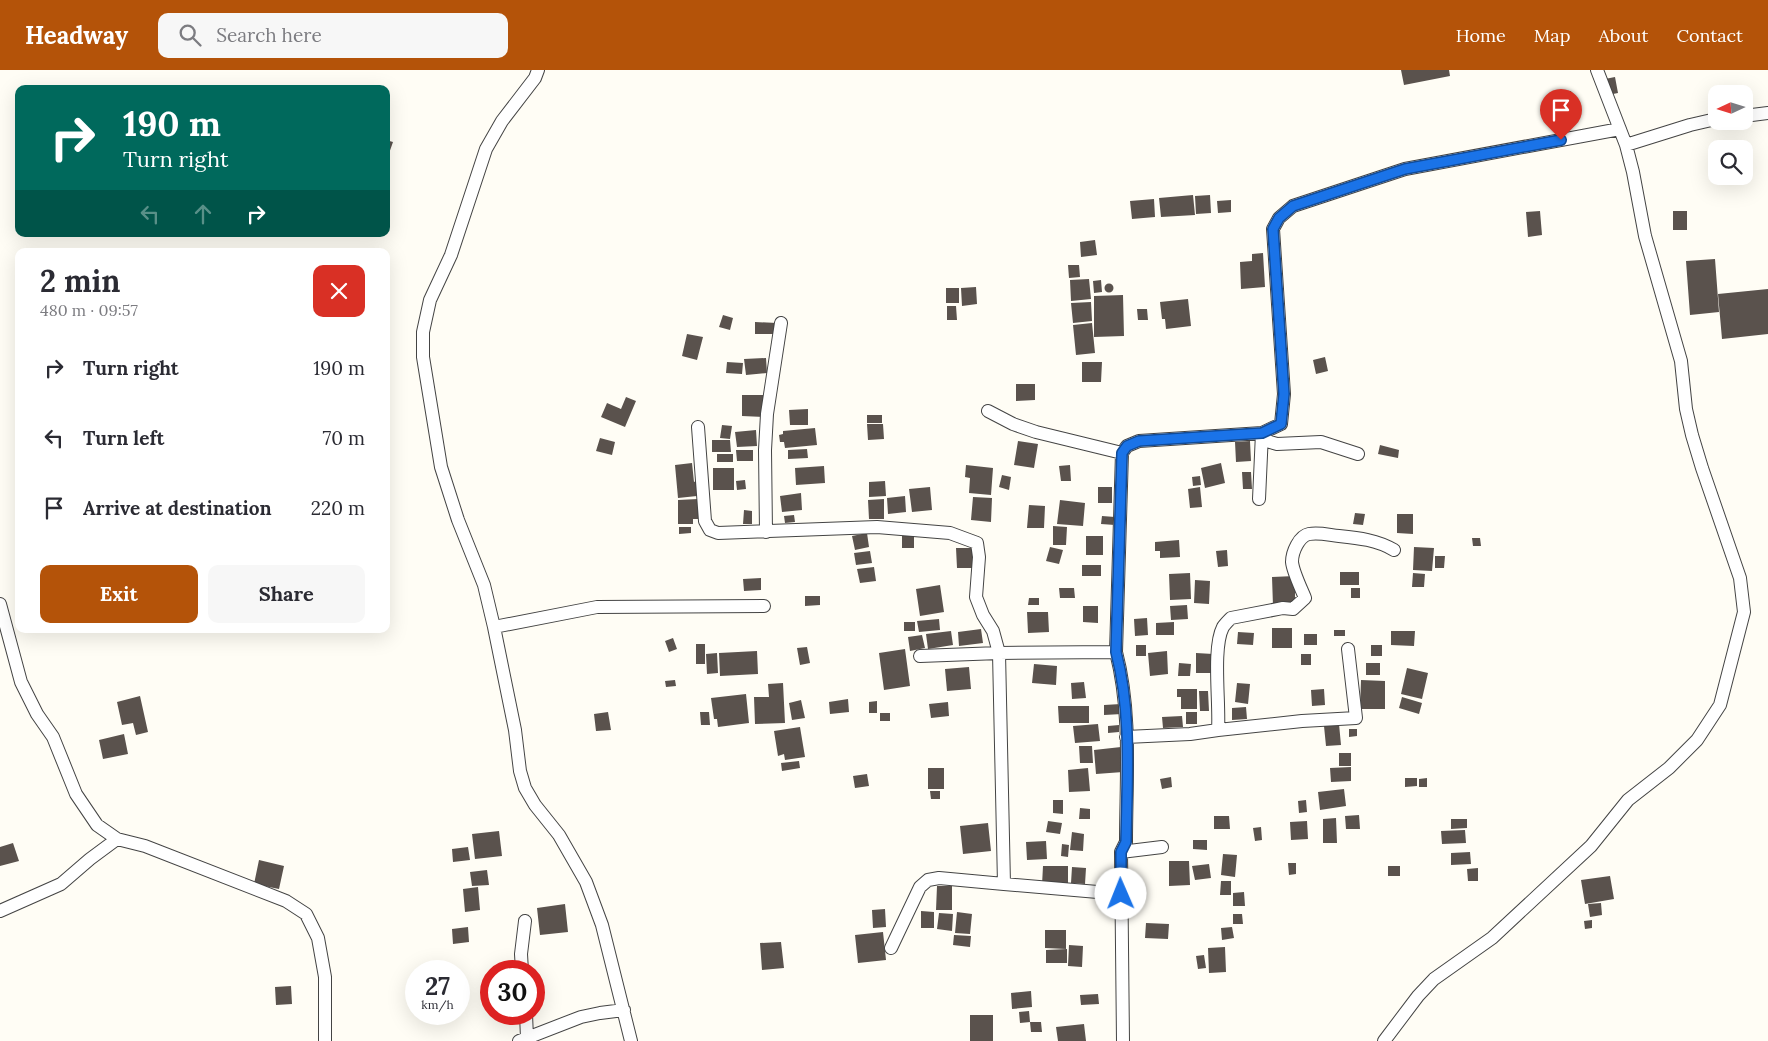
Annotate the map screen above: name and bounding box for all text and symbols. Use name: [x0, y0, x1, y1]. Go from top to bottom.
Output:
search box: [158, 13, 508, 58]
text: Headway: [25, 20, 128, 51]
icon: search: [176, 21, 204, 49]
text: Search here: [216, 23, 322, 47]
text: Home: [1456, 24, 1506, 47]
text: Map: [1534, 24, 1570, 47]
text: About: [1598, 24, 1648, 47]
text: Contact: [1676, 24, 1743, 47]
north arrow: [1708, 85, 1752, 130]
map controls: [1708, 85, 1753, 185]
pin: [1540, 89, 1582, 140]
icon: arrive: [1547, 96, 1575, 124]
text: 190 m: [123, 101, 221, 146]
icon: right: [40, 105, 105, 170]
button: search: [1708, 140, 1753, 185]
text: Turn right: [123, 145, 228, 173]
icon: left: [136, 200, 164, 228]
icon: ahead: [189, 200, 217, 228]
icon: right: [242, 200, 270, 228]
text: 2 min: [40, 262, 120, 300]
button: close: [313, 265, 365, 317]
text: 480 m · 09:57: [40, 300, 138, 320]
icon: right: [40, 354, 68, 382]
text: Turn right: [83, 356, 179, 380]
text: 190 m: [313, 356, 365, 380]
icon: left: [40, 424, 68, 452]
text: Turn left: [83, 426, 164, 450]
text: 70 m: [322, 426, 365, 450]
icon: arrive: [40, 494, 68, 522]
text: Arrive at destination: [83, 496, 272, 520]
text: 220 m: [311, 496, 365, 520]
button: Exit: [40, 565, 198, 623]
button: Share: [208, 565, 365, 623]
position arrow: [1094, 867, 1146, 919]
speed limit sign: 30: [480, 960, 545, 1025]
text: 27: [425, 970, 450, 1002]
text: km/h: [421, 997, 454, 1012]

